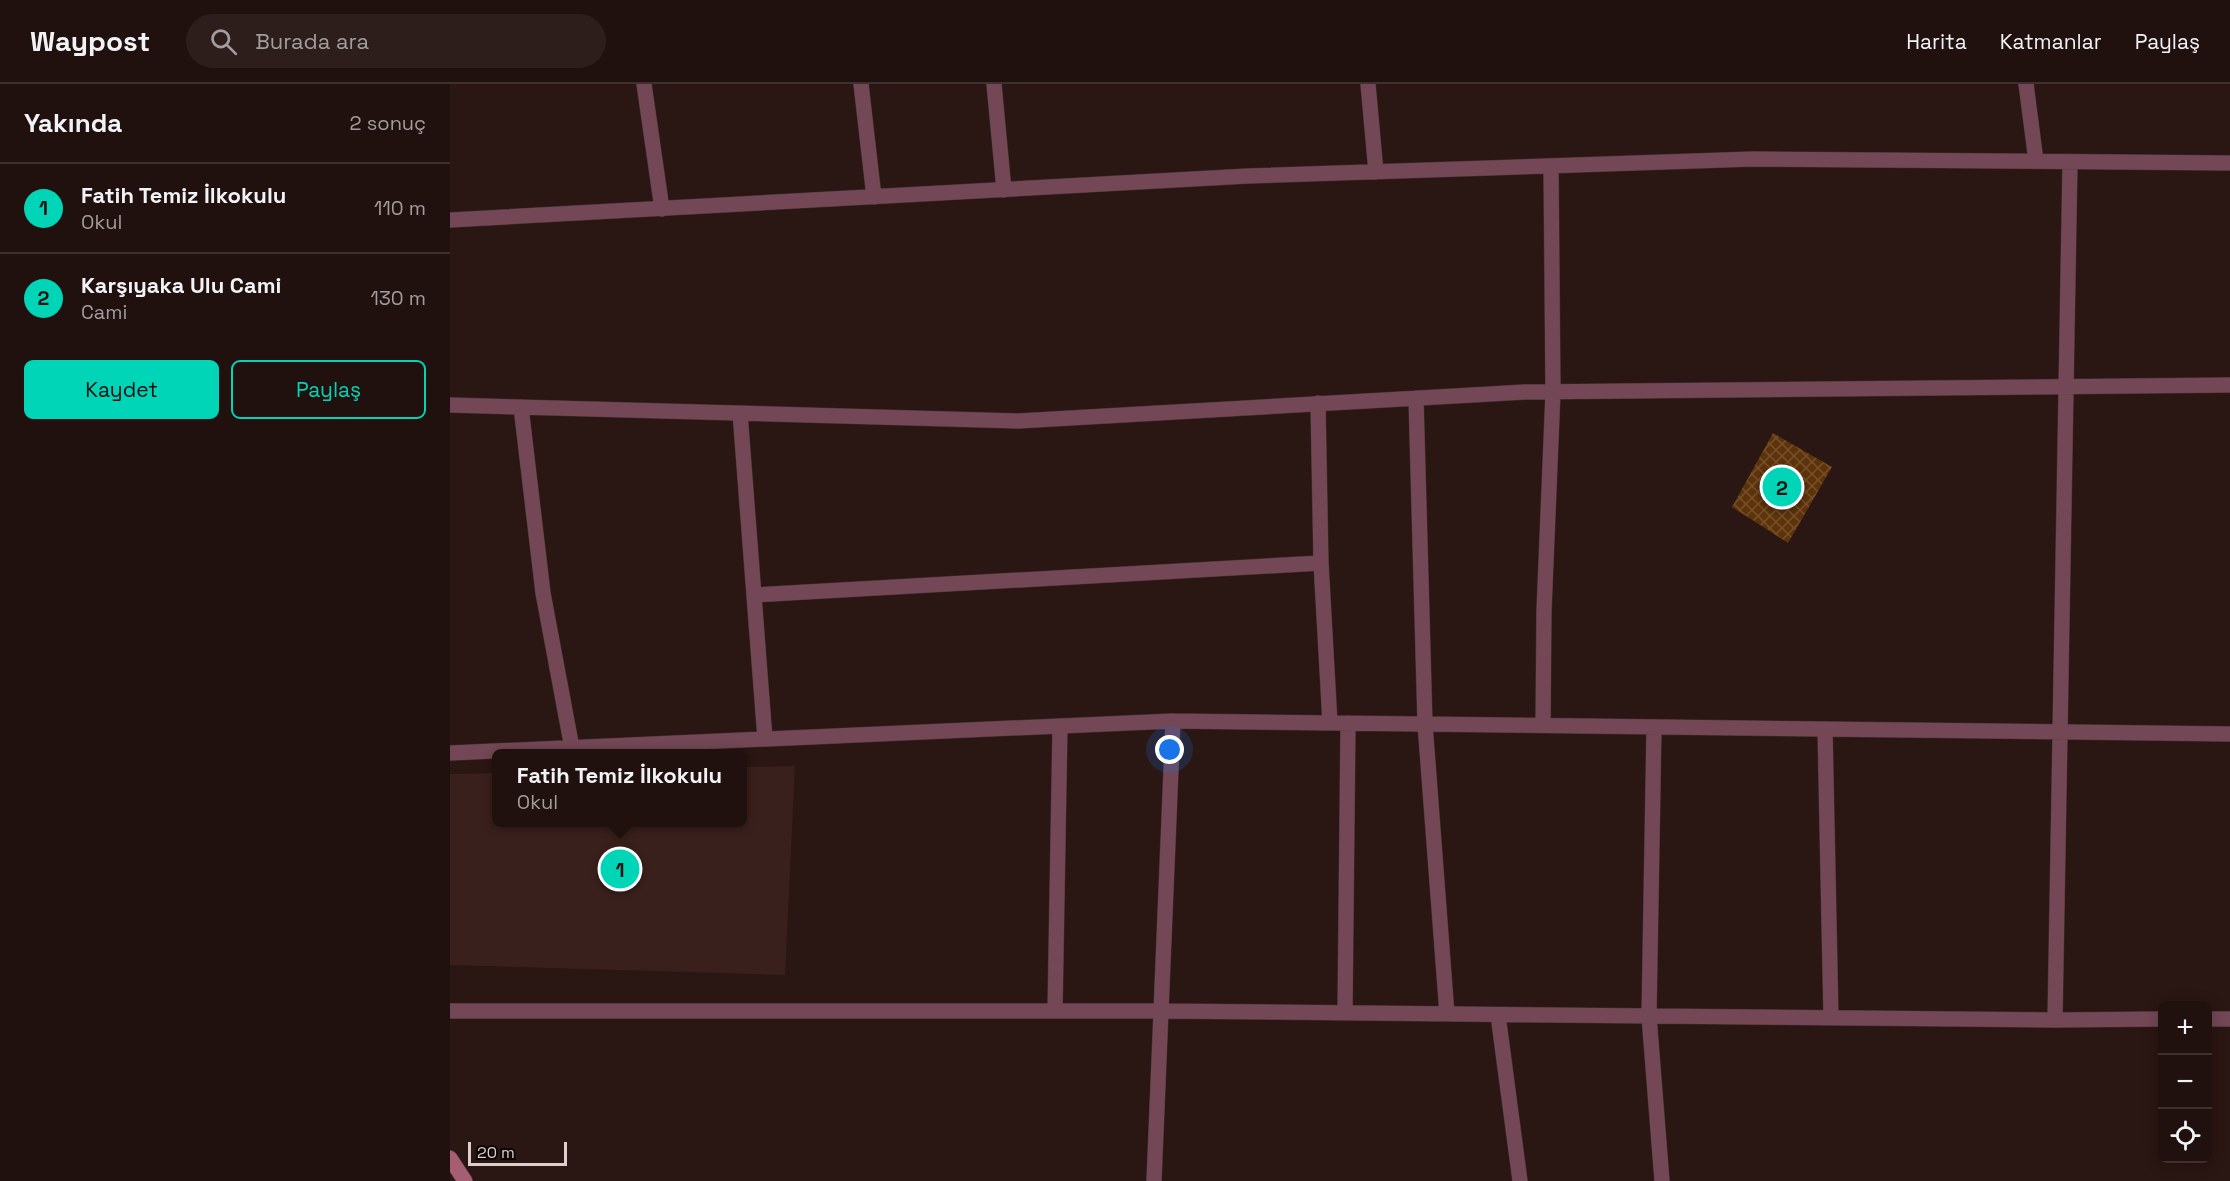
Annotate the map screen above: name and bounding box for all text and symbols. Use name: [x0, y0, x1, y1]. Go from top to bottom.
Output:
search box: [186, 14, 606, 68]
text: Waypost: [30, 23, 150, 59]
icon: search: [207, 25, 240, 58]
text: Burada ara: [255, 27, 369, 55]
text: Harita: [1906, 28, 1967, 55]
text: Katmanlar: [2000, 28, 2102, 55]
text: Paylaş: [2135, 28, 2200, 55]
text: Yakında: [24, 106, 122, 140]
text: 2 sonuç: [350, 110, 426, 136]
text: Fatih Temiz İlkokulu: [81, 181, 286, 209]
text: 1: [39, 195, 48, 221]
text: 110 m: [374, 195, 426, 221]
text: Okul: [81, 209, 122, 235]
text: Karşıyaka Ulu Cami: [81, 271, 281, 299]
text: 2: [38, 285, 49, 311]
text: 130 m: [370, 285, 426, 311]
text: Cami: [81, 299, 127, 325]
button: Kaydet: [24, 360, 219, 419]
button: Paylaş: [231, 360, 426, 419]
pin: 2: [1762, 464, 1802, 510]
your location: [1155, 735, 1184, 764]
popup: [492, 749, 747, 827]
text: Fatih Temiz İlkokulu: [517, 761, 722, 789]
text: Okul: [517, 789, 558, 815]
pin: 1: [600, 846, 640, 892]
map controls: [2158, 1001, 2212, 1163]
button: +: [2158, 1001, 2212, 1055]
button: −: [2158, 1055, 2212, 1109]
button: locate: [2158, 1109, 2212, 1163]
scale bar: [468, 1139, 567, 1166]
text: 20 m: [477, 1142, 515, 1163]

